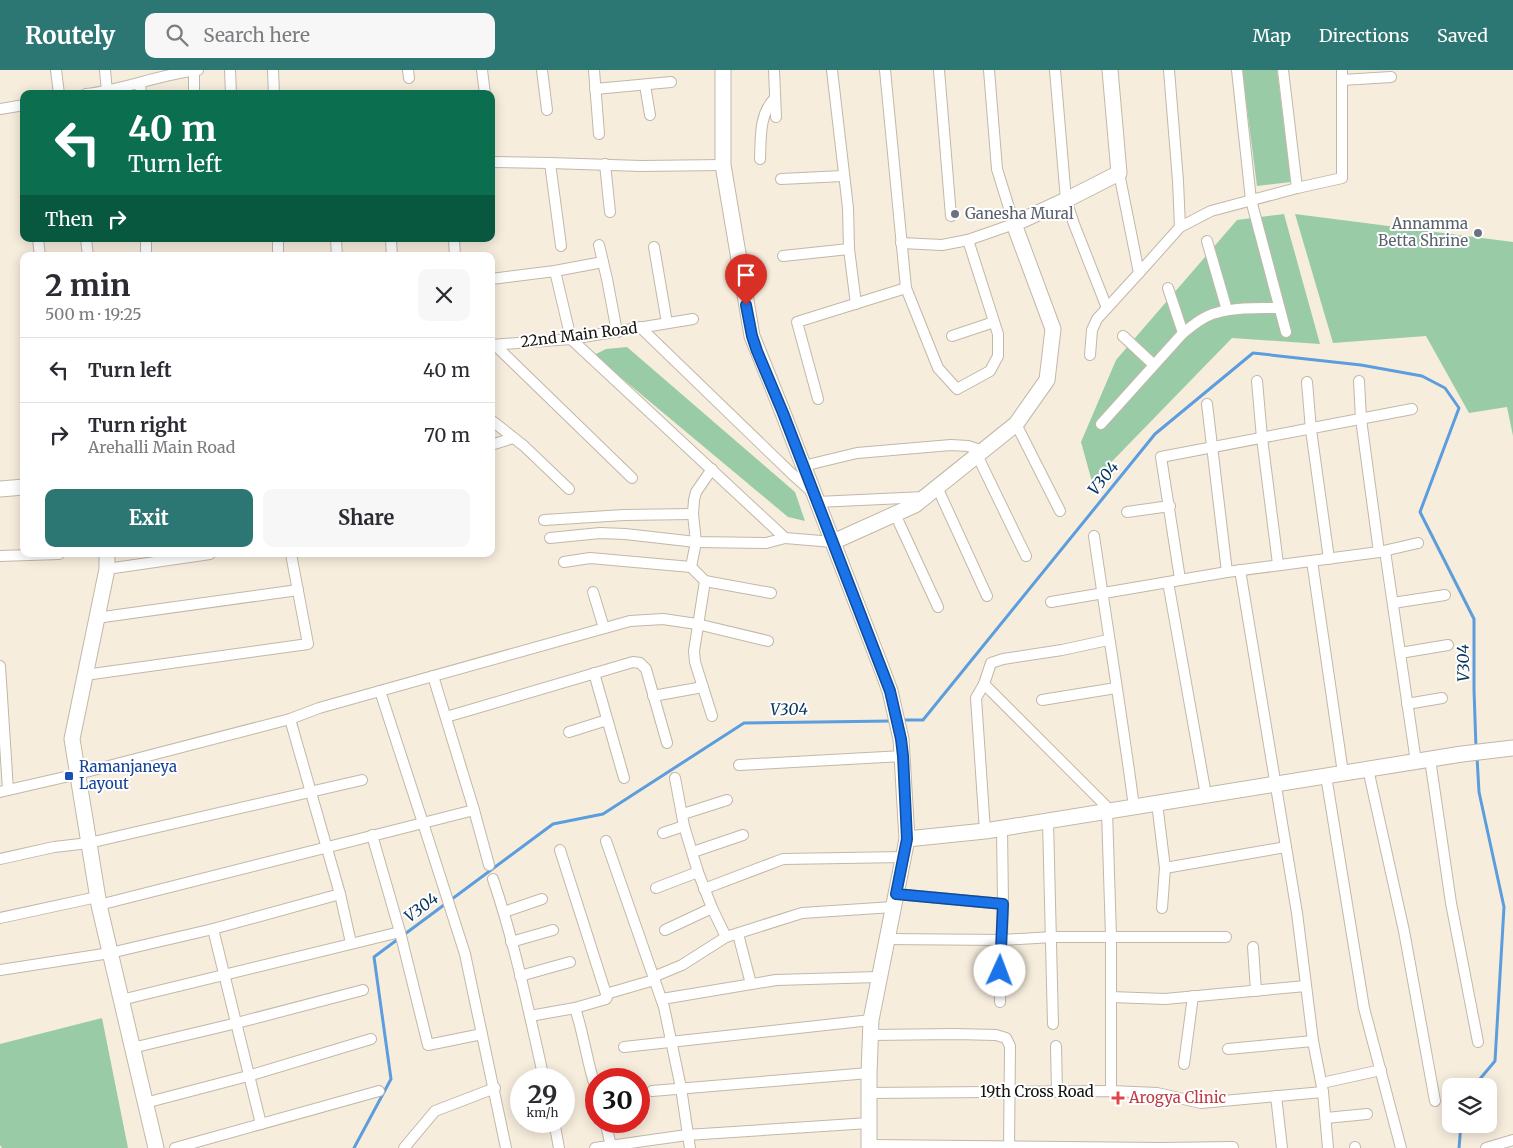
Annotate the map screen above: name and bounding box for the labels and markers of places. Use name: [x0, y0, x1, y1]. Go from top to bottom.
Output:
place label: Ganesha Mural: [965, 204, 1074, 223]
marker: Ganesha Mural: [949, 208, 961, 220]
place label: Annamma Betta Shrine: [1378, 214, 1468, 250]
marker: Annamma Betta Shrine: [1472, 227, 1484, 239]
pin: [725, 254, 767, 305]
place label: Ramanjaneya Layout: [79, 757, 177, 793]
marker: Ramanjaneya Layout: [63, 770, 75, 782]
place label: Arogya Clinic: [1128, 1088, 1226, 1107]
marker: Arogya Clinic: [1111, 1091, 1125, 1105]

